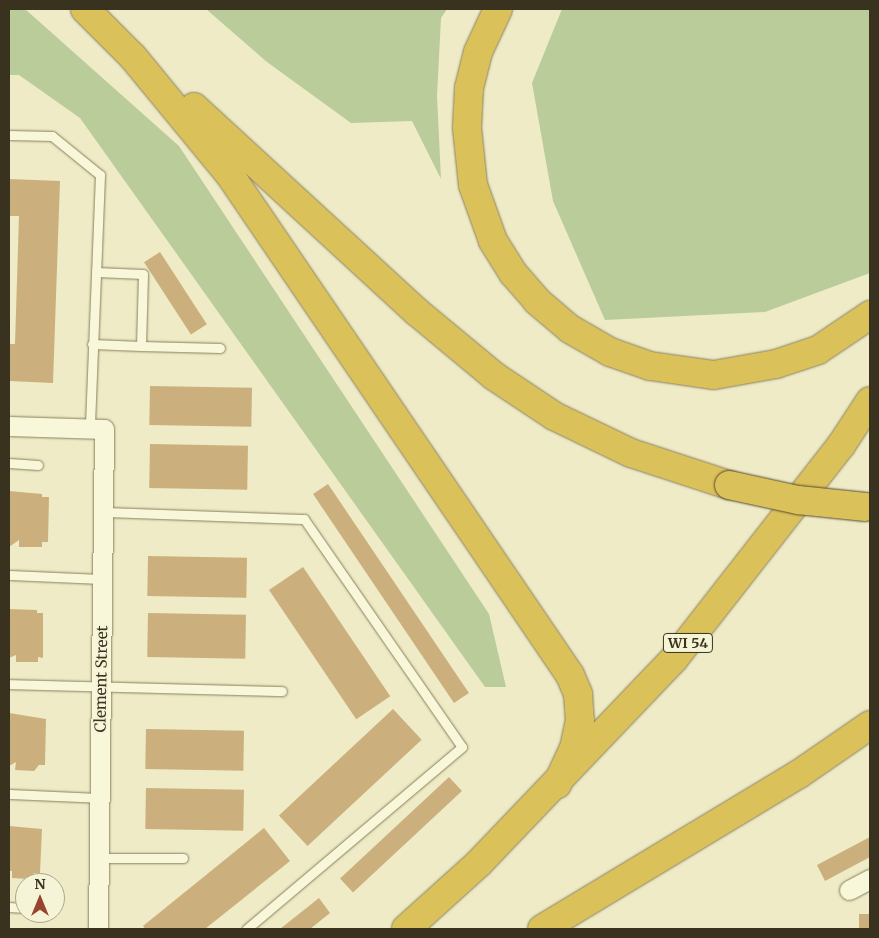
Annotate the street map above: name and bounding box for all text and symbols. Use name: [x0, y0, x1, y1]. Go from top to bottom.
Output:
street label: Clement Street: [91, 625, 111, 733]
road number: WI 54: [662, 632, 714, 654]
north arrow: [15, 873, 65, 923]
text: N: [34, 875, 46, 893]

